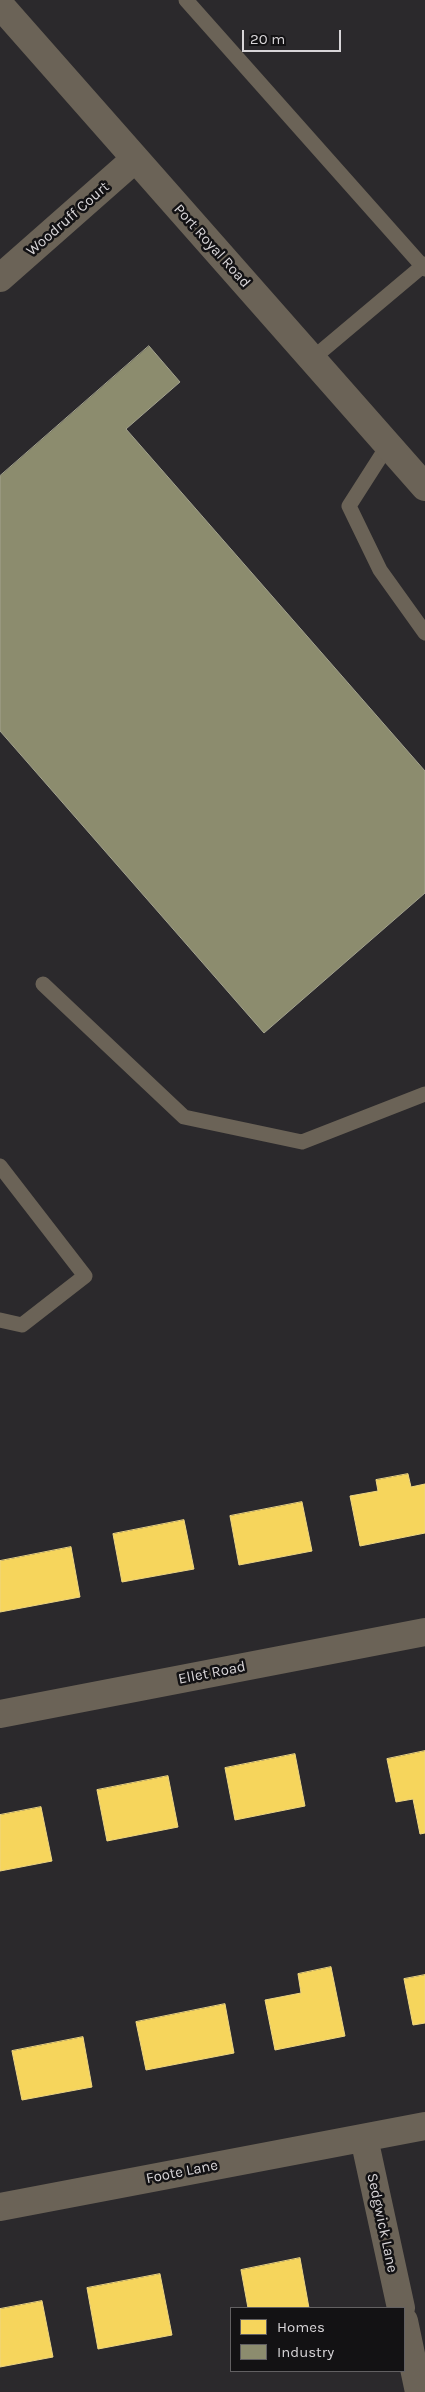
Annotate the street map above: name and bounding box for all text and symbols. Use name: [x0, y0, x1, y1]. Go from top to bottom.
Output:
scale bar: [245, 20, 344, 52]
text: 20 m: [250, 30, 285, 48]
street label: Woodruff Court: [23, 178, 113, 260]
street label: Port Royal Road: [170, 201, 254, 291]
street label: Ellet Road: [177, 1658, 247, 1688]
street label: Foote Lane: [145, 2156, 219, 2188]
street label: Sedgwick Lane: [363, 2172, 401, 2274]
legend: [230, 2307, 405, 2372]
text: Homes: [277, 2318, 325, 2336]
text: Industry: [277, 2343, 334, 2361]

